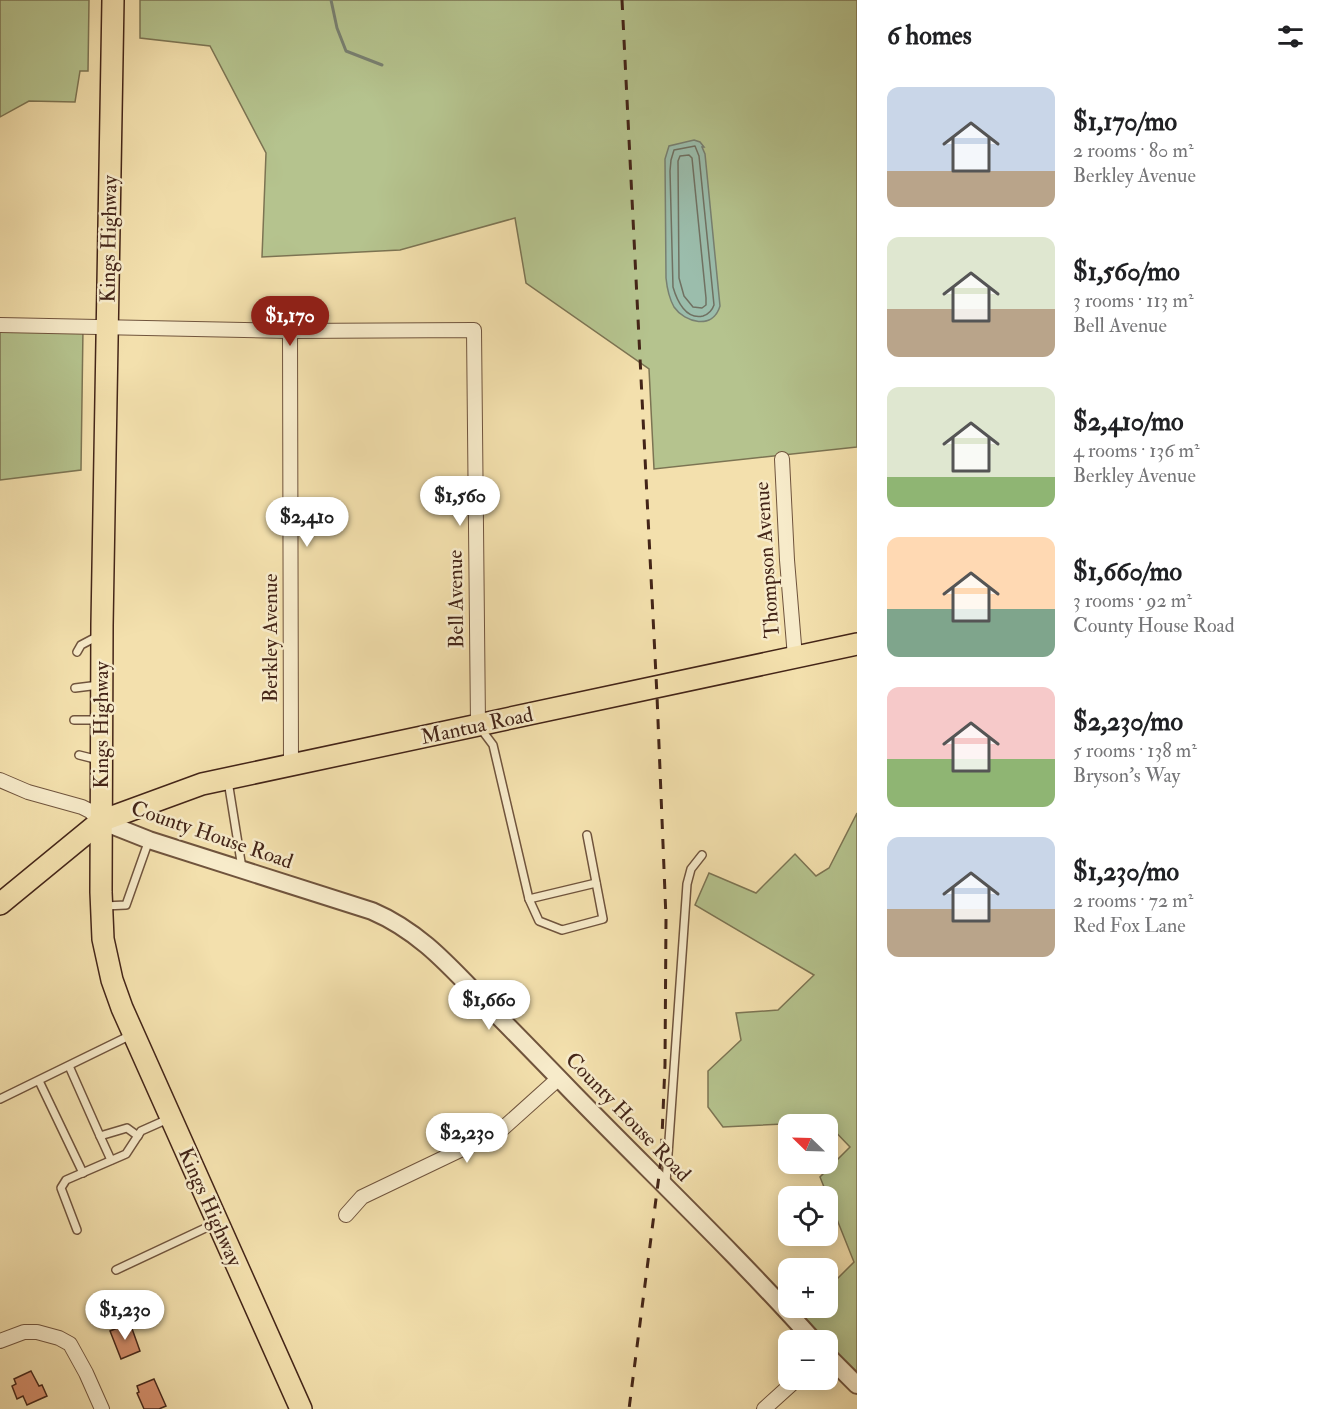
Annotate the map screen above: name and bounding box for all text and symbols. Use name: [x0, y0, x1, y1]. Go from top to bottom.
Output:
text: 6 homes: [887, 20, 972, 52]
icon: filters: [1274, 20, 1307, 53]
text: $1,170/mo: [1073, 106, 1177, 138]
icon: home: [935, 111, 1007, 183]
text: 2 rooms · 80 m²: [1073, 138, 1194, 163]
text: Berkley Avenue: [1073, 163, 1196, 188]
street label: Kings Highway: [94, 174, 124, 303]
text: $1,560/mo: [1073, 256, 1180, 288]
icon: home: [935, 261, 1007, 333]
text: 3 rooms · 113 m²: [1073, 288, 1194, 313]
pin: $1,170: [241, 296, 339, 347]
text: $1,170: [265, 303, 315, 328]
text: Bell Avenue: [1073, 313, 1167, 338]
text: $2,410/mo: [1073, 406, 1184, 438]
icon: home: [935, 411, 1007, 483]
text: 4 rooms · 136 m²: [1073, 438, 1200, 463]
text: Berkley Avenue: [1073, 463, 1196, 488]
pin: $1,560: [411, 476, 509, 527]
street label: Thompson Avenue: [748, 481, 786, 639]
text: $1,560: [434, 483, 486, 508]
pin: $2,410: [258, 497, 356, 548]
text: $2,410: [280, 504, 334, 529]
street label: Bell Avenue: [442, 549, 470, 648]
text: $1,660/mo: [1073, 556, 1182, 588]
icon: home: [935, 561, 1007, 633]
street label: Berkley Avenue: [257, 573, 284, 702]
text: 3 rooms · 92 m²: [1073, 588, 1192, 613]
text: County House Road: [1073, 613, 1235, 638]
street label: Kings Highway: [88, 661, 115, 789]
street label: Mantua Road: [418, 701, 536, 751]
text: $2,230/mo: [1073, 706, 1183, 738]
icon: home: [935, 711, 1007, 783]
text: 5 rooms · 138 m²: [1073, 738, 1197, 763]
text: Bryson's Way: [1073, 763, 1180, 788]
street label: County House Road: [127, 795, 297, 876]
text: $1,230/mo: [1073, 856, 1179, 888]
icon: home: [935, 861, 1007, 933]
text: 2 rooms · 72 m²: [1073, 888, 1193, 913]
text: Red Fox Lane: [1073, 913, 1186, 938]
pin: $1,660: [440, 980, 538, 1031]
text: $1,660: [462, 987, 516, 1012]
street label: County House Road: [559, 1047, 697, 1188]
pin: $2,230: [418, 1113, 516, 1164]
north arrow: [778, 1114, 838, 1174]
map controls: [778, 1114, 838, 1390]
text: $2,230: [440, 1120, 494, 1145]
street label: Kings Highway: [172, 1143, 249, 1271]
button: locate: [778, 1186, 838, 1246]
button: +: [778, 1258, 838, 1318]
pin: $1,230: [76, 1290, 174, 1341]
text: $1,230: [99, 1297, 151, 1322]
button: −: [778, 1330, 838, 1390]

